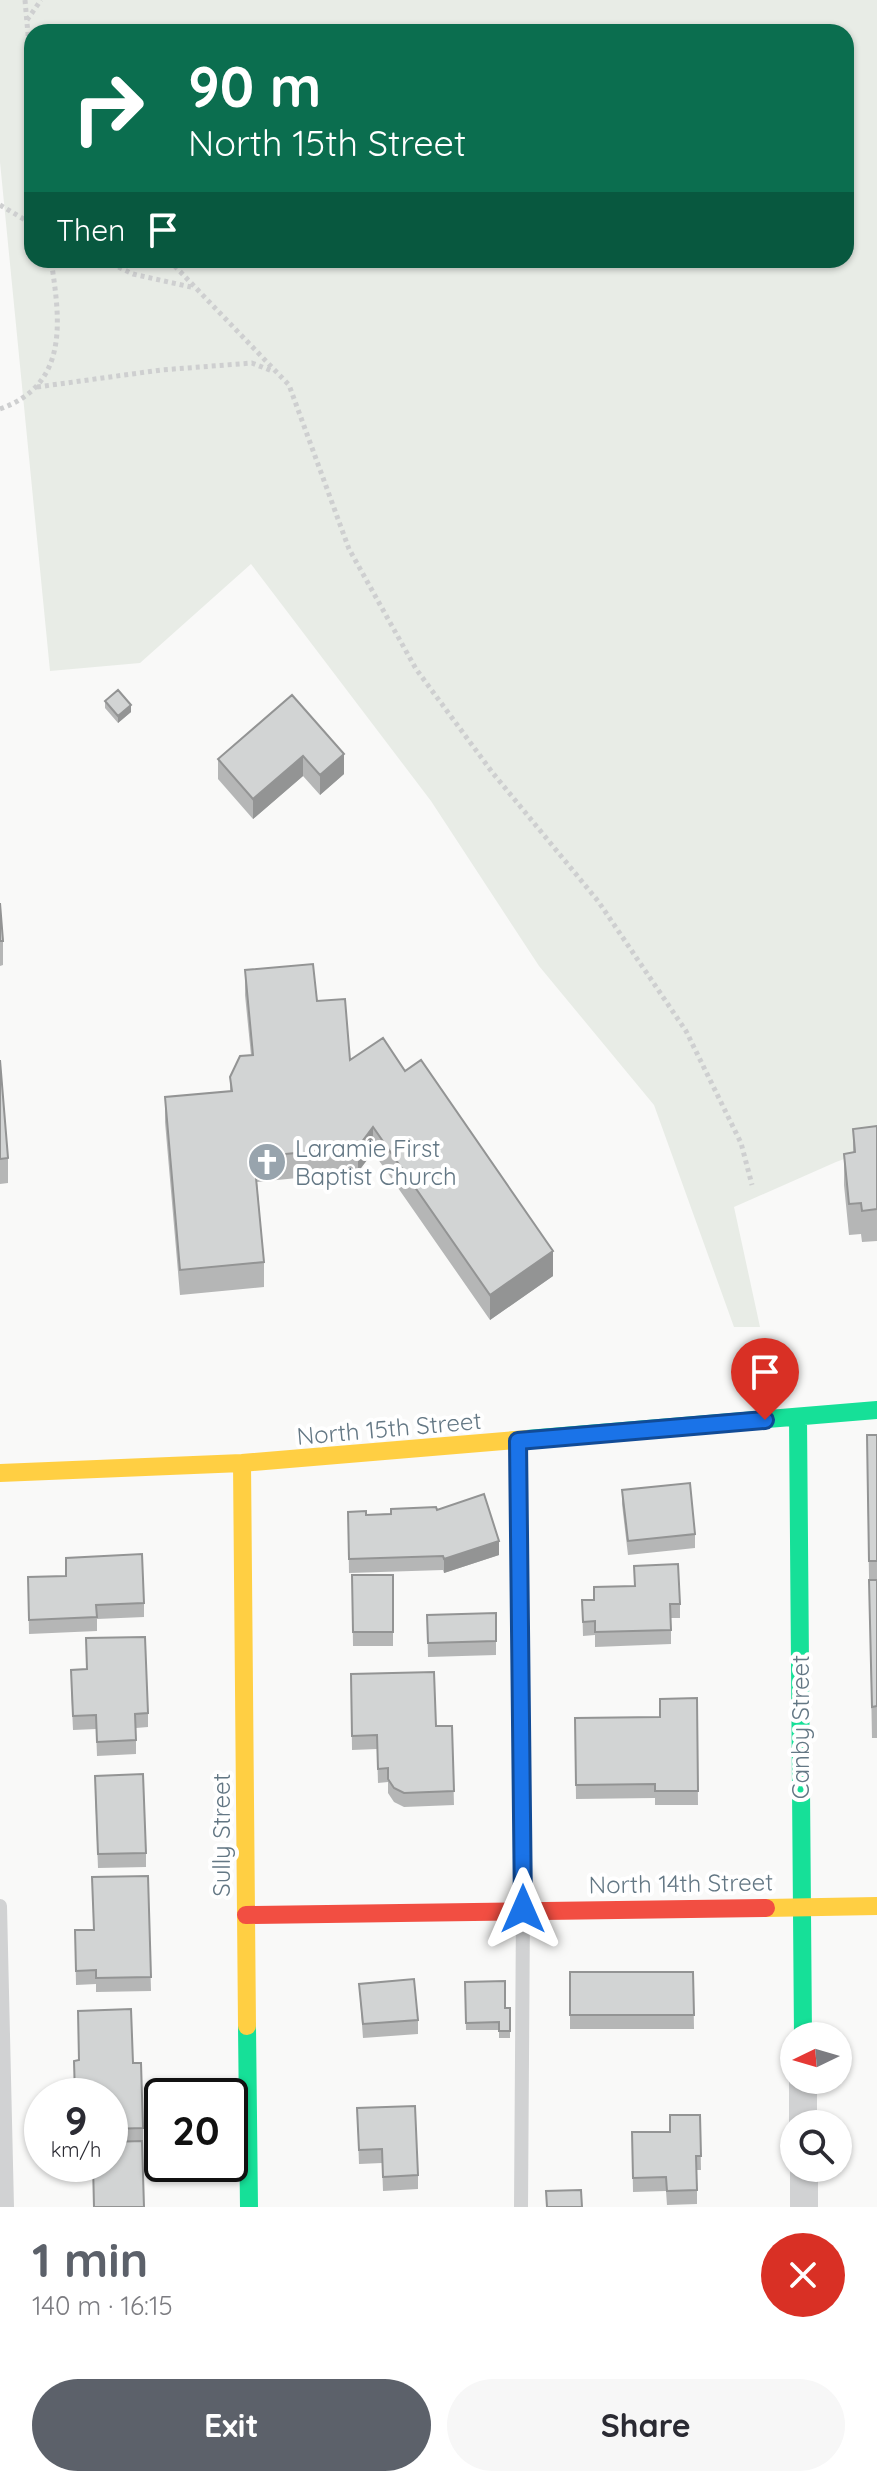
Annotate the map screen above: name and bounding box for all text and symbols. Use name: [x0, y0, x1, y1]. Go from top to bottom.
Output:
text: 90 m: [188, 51, 322, 121]
icon: right: [56, 56, 160, 160]
text: North 15th Street: [188, 120, 466, 165]
icon: arrive: [141, 208, 185, 252]
text: Then: [56, 211, 125, 249]
place label: Laramie First Baptist Church: [295, 1133, 457, 1191]
church icon: Laramie First Baptist Church: [246, 1141, 288, 1183]
pin: [731, 1338, 799, 1420]
icon: arrive: [743, 1350, 787, 1394]
street label: North 15th Street: [295, 1405, 483, 1451]
street label: Canby Street: [785, 1655, 815, 1799]
street label: Sully Street: [206, 1773, 236, 1897]
street label: North 14th Street: [588, 1866, 774, 1900]
position arrow: [481, 1867, 565, 1951]
north arrow: [780, 2022, 852, 2094]
map controls: [780, 2022, 852, 2182]
speed limit sign: 20: [144, 2078, 248, 2182]
text: 9: [65, 2095, 87, 2145]
button: search: [780, 2110, 852, 2182]
text: km/h: [51, 2137, 101, 2162]
text: 1 min: [32, 2229, 148, 2289]
button: close: [761, 2233, 845, 2317]
text: 140 m · 16:15: [32, 2289, 173, 2322]
button: Exit: [32, 2379, 431, 2471]
button: Share: [447, 2379, 845, 2471]

